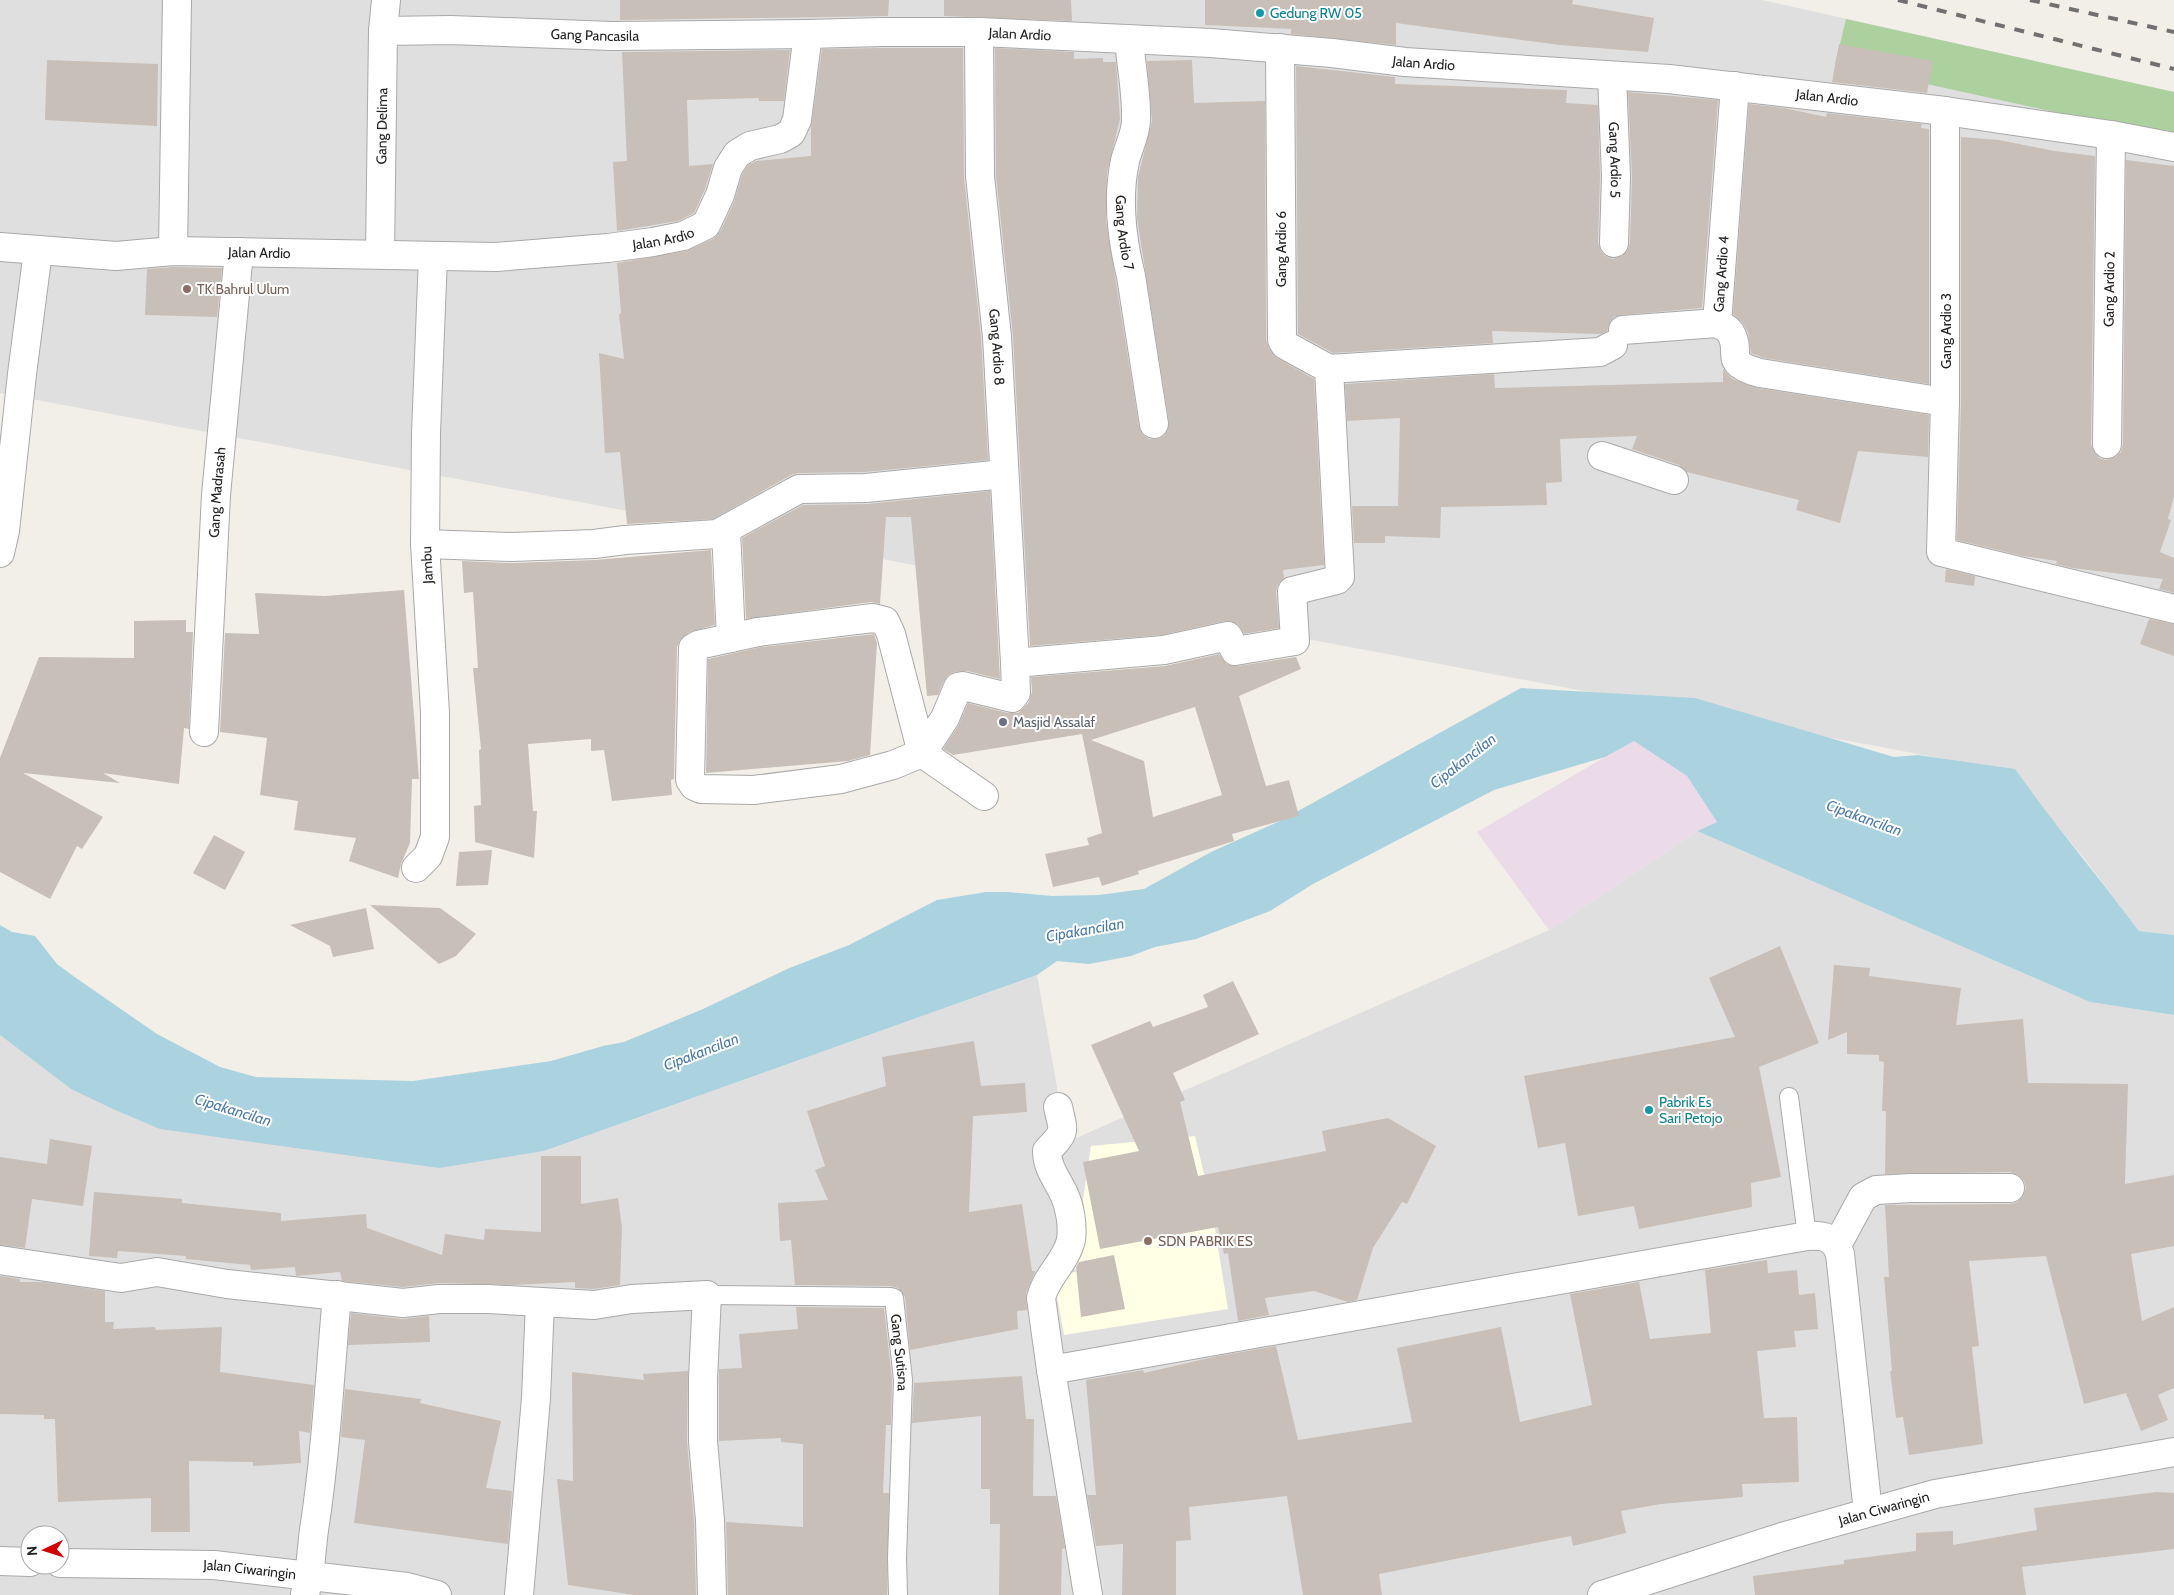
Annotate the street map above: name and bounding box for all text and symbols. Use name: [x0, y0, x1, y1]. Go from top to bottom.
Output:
place label: Gedung RW 05: [1270, 4, 1362, 22]
marker: Gedung RW 05: [1254, 7, 1266, 19]
street label: Jalan Ardio: [987, 23, 1052, 44]
street label: Gang Pancasila: [550, 25, 639, 45]
street label: Jalan Ardio: [1390, 51, 1456, 74]
street label: Jalan Ardio: [1794, 85, 1860, 110]
street label: Gang Delima: [372, 87, 391, 164]
street label: Gang Ardio 5: [1605, 122, 1625, 198]
street label: Gang Ardio 7: [1112, 195, 1138, 272]
street label: Gang Ardio 6: [1272, 211, 1290, 287]
street label: Jalan Ardio: [630, 223, 697, 254]
street label: Gang Ardio 4: [1709, 235, 1733, 313]
street label: Jalan Ardio: [227, 243, 291, 262]
street label: Gang Ardio 2: [2100, 251, 2118, 327]
place label: TK Bahrul Ulum: [197, 280, 289, 298]
marker: TK Bahrul Ulum: [181, 283, 193, 295]
street label: Gang Ardio 3: [1937, 293, 1955, 369]
street label: Gang Ardio 8: [985, 308, 1009, 386]
street label: Gang Madrasah: [205, 446, 230, 538]
street label: Jambu: [417, 546, 437, 585]
place label: Masjid Assalaf: [1013, 713, 1096, 731]
marker: Masjid Assalaf: [997, 716, 1009, 728]
water label: Cipakancilan: [1426, 730, 1500, 792]
water label: Cipakancilan: [1824, 796, 1904, 840]
water label: Cipakancilan: [1045, 914, 1125, 946]
water label: Cipakancilan: [661, 1029, 741, 1075]
water label: Cipakancilan: [193, 1090, 273, 1130]
place label: Pabrik Es Sari Petojo: [1659, 1093, 1723, 1127]
marker: Pabrik Es Sari Petojo: [1643, 1104, 1655, 1116]
place label: SDN PABRIK ES: [1158, 1232, 1253, 1250]
marker: SDN PABRIK ES: [1142, 1235, 1154, 1247]
street label: Gang Sutisna: [887, 1313, 912, 1392]
street label: Jalan Ciwaringin: [1836, 1487, 1931, 1530]
north arrow: [20, 1525, 70, 1575]
text: N: [23, 1545, 41, 1556]
street label: Jalan Ciwaringin: [202, 1556, 297, 1583]

